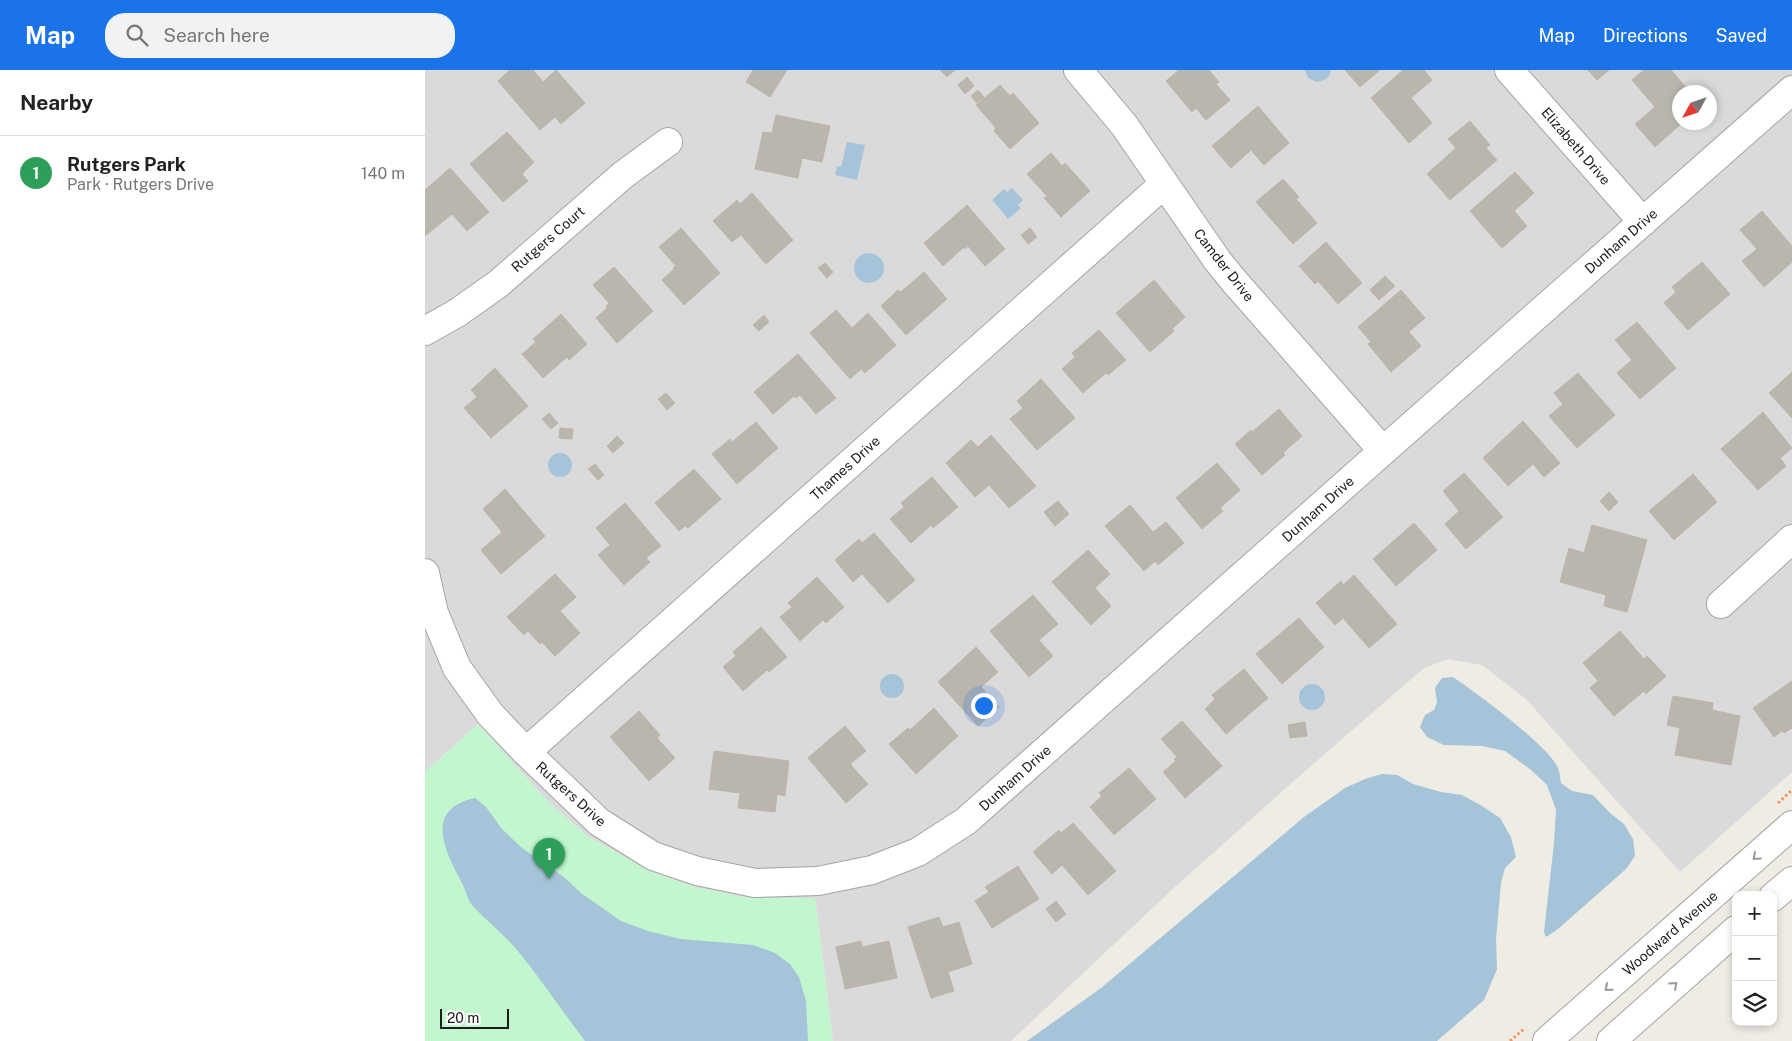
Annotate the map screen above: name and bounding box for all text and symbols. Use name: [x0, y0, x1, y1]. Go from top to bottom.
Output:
search box: [105, 13, 455, 58]
text: Map: [25, 21, 75, 49]
icon: search: [123, 21, 151, 49]
text: Search here: [163, 24, 270, 46]
text: Map: [1538, 25, 1575, 46]
text: Directions: [1603, 25, 1688, 46]
text: Saved: [1716, 25, 1767, 46]
north arrow: [1672, 85, 1717, 130]
text: Nearby: [20, 90, 93, 115]
street label: Elizabeth Drive: [1538, 104, 1614, 188]
text: Rutgers Park: [67, 153, 186, 175]
text: 1: [33, 164, 39, 183]
text: 140 m: [361, 164, 405, 183]
text: Park · Rutgers Drive: [67, 175, 214, 194]
street label: Rutgers Court: [508, 203, 588, 275]
street label: Dunham Drive: [1581, 205, 1661, 277]
street label: Camder Drive: [1191, 225, 1257, 305]
street label: Thames Drive: [807, 433, 883, 503]
street label: Dunham Drive: [1279, 473, 1357, 545]
your location: [971, 693, 997, 719]
street label: Dunham Drive: [976, 742, 1054, 814]
street label: Rutgers Drive: [533, 758, 609, 830]
pin: 1: [533, 838, 565, 879]
one-way arrow: [1752, 851, 1761, 860]
street label: Woodward Avenue: [1619, 887, 1721, 979]
map controls: [1732, 891, 1777, 1026]
button: +: [1732, 891, 1777, 936]
button: −: [1732, 936, 1777, 981]
button: layers: [1732, 981, 1777, 1026]
one-way arrow: [1604, 982, 1613, 991]
one-way arrow: [1668, 982, 1677, 991]
scale bar: [440, 1006, 509, 1029]
text: 20 m: [447, 1010, 479, 1026]

